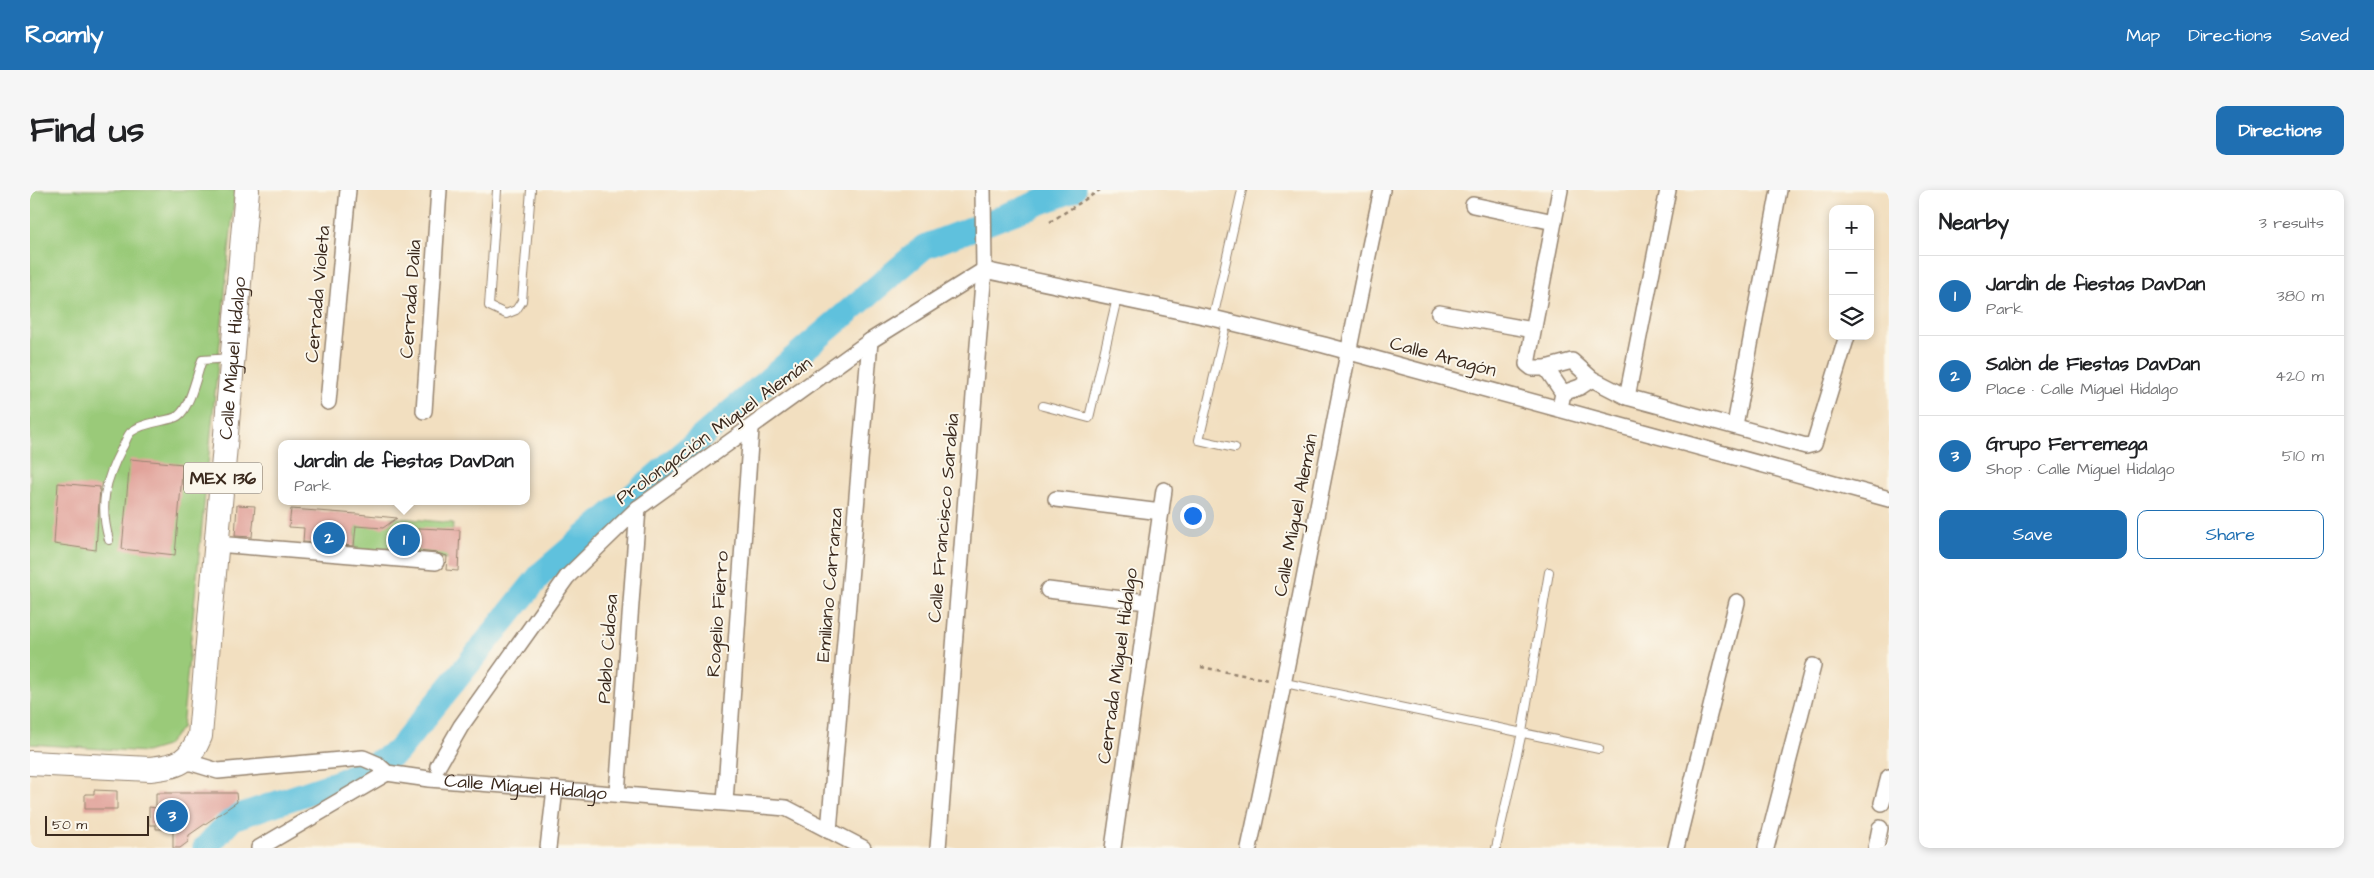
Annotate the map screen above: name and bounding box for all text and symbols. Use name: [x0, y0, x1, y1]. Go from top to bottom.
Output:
text: Roamly: [25, 18, 103, 52]
text: Map: [2126, 23, 2160, 48]
text: Directions: [2188, 23, 2272, 48]
text: Saved: [2300, 23, 2349, 48]
text: Find us: [30, 106, 144, 155]
button: Directions: [2216, 106, 2344, 155]
map controls: [1829, 205, 1874, 340]
button: +: [1829, 205, 1874, 250]
text: Nearby: [1939, 208, 2009, 237]
text: 3 results: [2259, 212, 2324, 234]
street label: Cerrada Violeta: [299, 224, 337, 364]
street label: Cerrada Dalia: [393, 238, 429, 359]
button: −: [1829, 250, 1874, 295]
text: Jardìn de fiestas DavDan: [1986, 271, 2205, 298]
street label: Calle Míguel Hidalgo: [212, 275, 253, 441]
text: 1: [1954, 285, 1956, 307]
text: 380 m: [2277, 285, 2324, 307]
button: layers: [1829, 295, 1874, 340]
text: Park: [1986, 298, 2023, 320]
street label: Calle Aragón: [1386, 330, 1499, 385]
street label: Prolongación Miguel Alemán: [610, 350, 818, 512]
text: Salòn de Fiestas DavDan: [1986, 351, 2200, 378]
text: 2: [1950, 365, 1960, 387]
text: 420 m: [2275, 365, 2324, 387]
text: Place · Calle Míguel Hidalgo: [1986, 378, 2178, 400]
street label: Calle Francisco Sarabia: [921, 412, 967, 624]
street label: Calle Miguel Alemán: [1267, 431, 1326, 599]
text: Grupo Ferremega: [1986, 431, 2147, 458]
popup: [278, 440, 530, 505]
text: 3: [1951, 445, 1959, 467]
text: 510 m: [2282, 445, 2324, 467]
text: Jardìn de fiestas DavDan: [294, 448, 514, 475]
text: Shop · Calle Míguel Hidalgo: [1986, 458, 2175, 480]
road number: MEX 136: [184, 462, 262, 494]
text: Park: [294, 475, 331, 497]
your location: [1180, 503, 1206, 529]
street label: Emiliano Carranza: [810, 507, 850, 663]
button: Save: [1939, 510, 2127, 559]
button: Share: [2137, 510, 2324, 559]
pin: 2: [313, 519, 345, 557]
pin: 1: [388, 521, 420, 559]
street label: Rogelio Fierro: [700, 550, 737, 678]
street label: Cerrada Miguel Hidalgo: [1091, 566, 1146, 766]
street label: Pablo Cidosa: [591, 593, 625, 705]
street label: Calle Míguel Hidalgo: [443, 767, 608, 807]
pin: 3: [156, 797, 188, 835]
scale bar: [45, 813, 149, 836]
text: 50 m: [52, 815, 87, 835]

